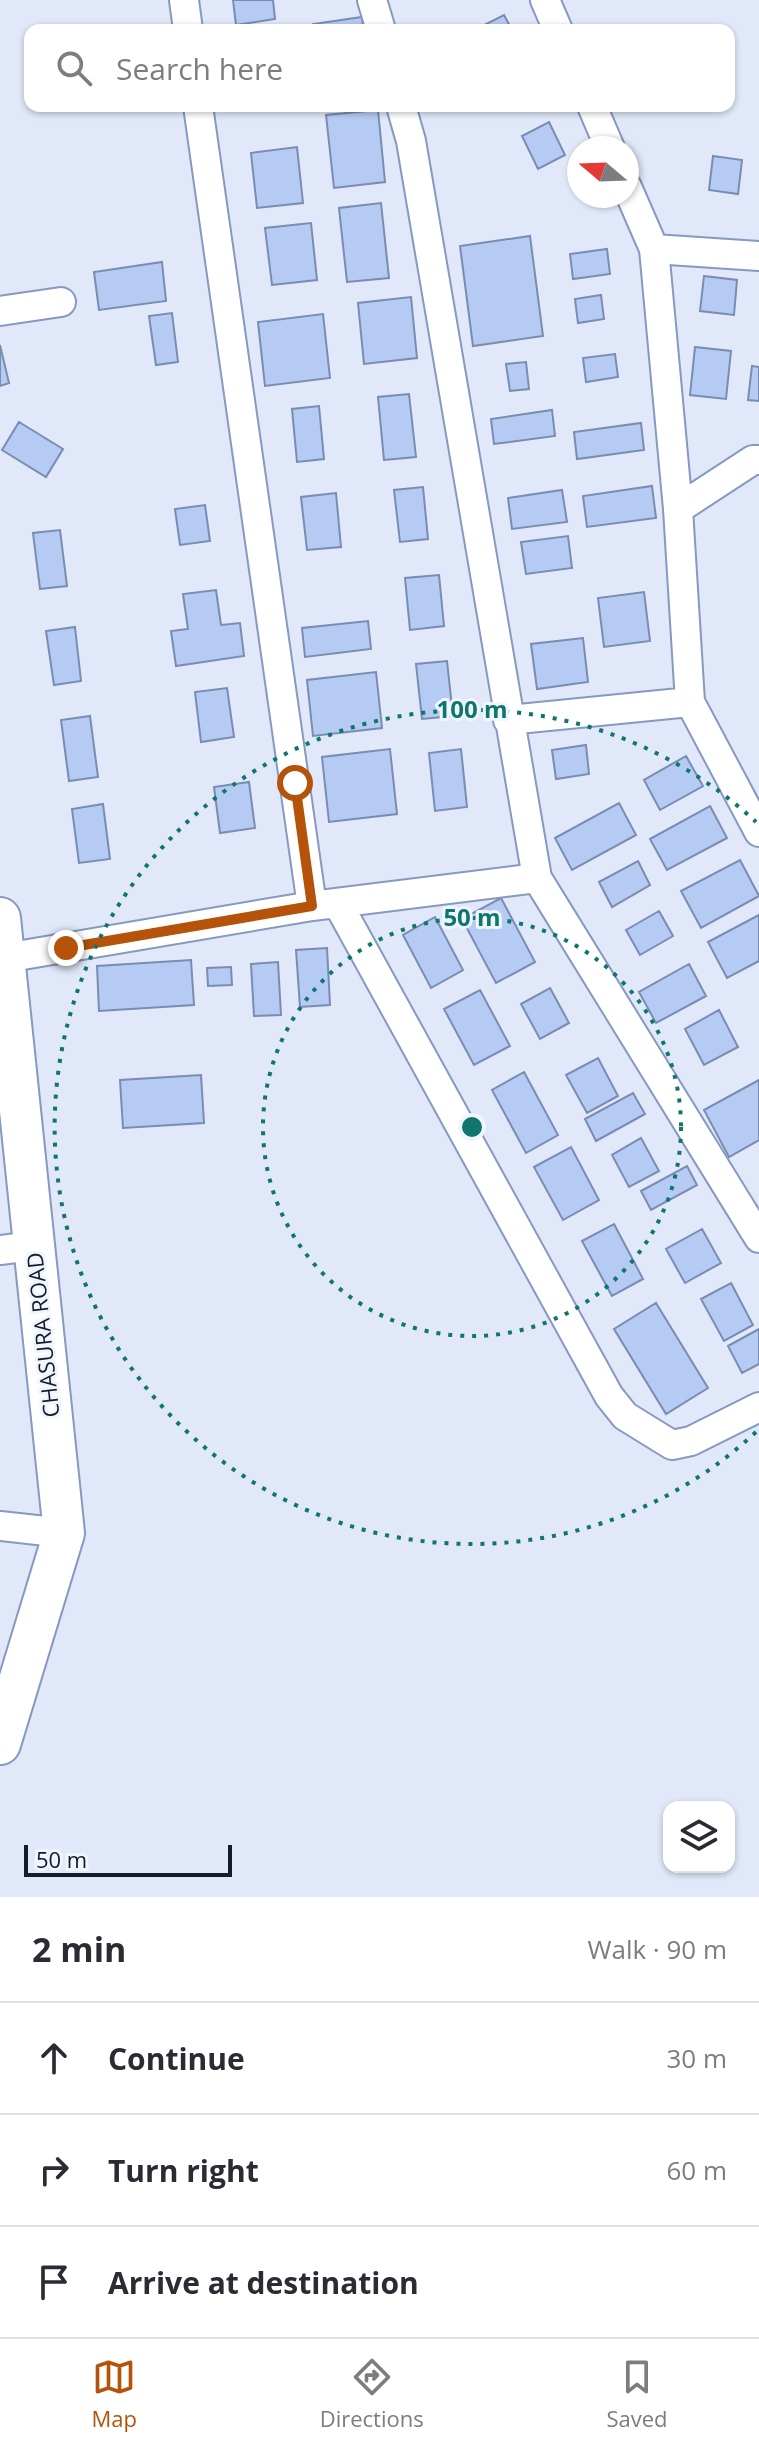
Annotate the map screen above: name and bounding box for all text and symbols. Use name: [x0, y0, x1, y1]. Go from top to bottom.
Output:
search box: [24, 24, 735, 112]
icon: search: [52, 46, 96, 90]
text: Search here: [116, 48, 283, 89]
north arrow: [567, 136, 639, 208]
text: 100 m: [437, 692, 507, 725]
route start: [277, 765, 313, 801]
text: 50 m: [443, 900, 501, 933]
route end: [48, 930, 84, 966]
centre of rings: [458, 1113, 486, 1141]
street label: CHASURA ROAD: [18, 1251, 66, 1419]
map controls: [663, 1801, 735, 1873]
button: layers: [663, 1801, 735, 1873]
scale bar: [24, 1841, 232, 1877]
text: 50 m: [36, 1844, 87, 1874]
text: 2 min: [32, 1926, 126, 1972]
text: Walk · 90 m: [587, 1931, 727, 1967]
icon: ahead: [32, 2036, 76, 2080]
text: Continue: [108, 2038, 245, 2079]
text: 30 m: [666, 2040, 727, 2076]
icon: right: [32, 2148, 76, 2192]
text: Turn right: [108, 2150, 259, 2191]
text: 60 m: [666, 2152, 727, 2188]
icon: arrive: [32, 2260, 76, 2304]
text: Arrive at destination: [108, 2262, 419, 2303]
tab: Map: [91, 2355, 137, 2433]
tab: Directions: [320, 2355, 424, 2433]
tab: Saved: [606, 2355, 668, 2433]

